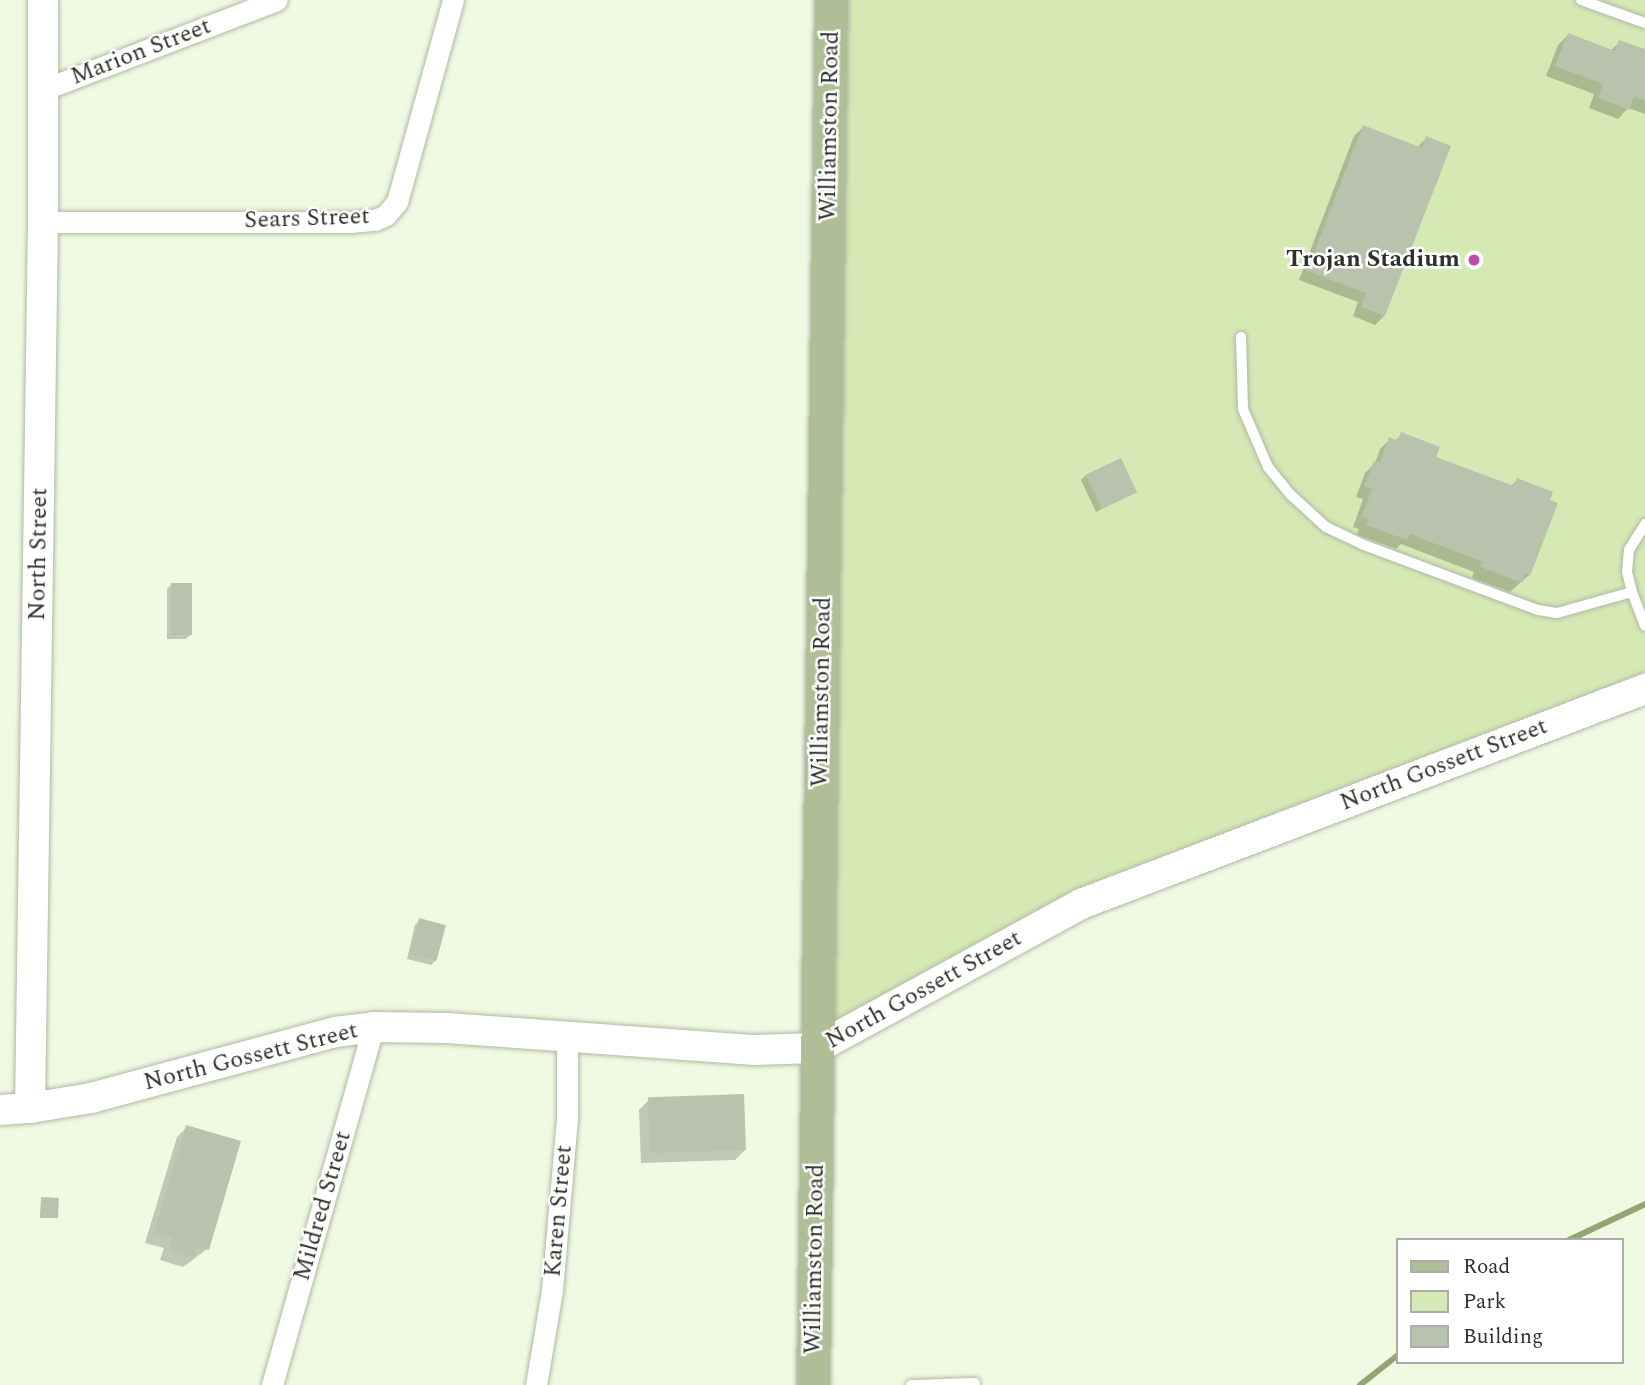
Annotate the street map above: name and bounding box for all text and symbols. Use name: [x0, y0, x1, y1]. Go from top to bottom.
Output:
street label: Marion Street: [67, 12, 215, 92]
street label: Williamston Road: [814, 31, 846, 221]
street label: Sears Street: [244, 202, 370, 236]
place label: Trojan Stadium: [1286, 246, 1460, 274]
marker: Trojan Stadium: [1466, 252, 1482, 268]
street label: North Street: [23, 487, 55, 621]
street label: Williamston Road: [806, 597, 838, 787]
street label: North Gossett Street: [1336, 712, 1552, 818]
street label: North Gossett Street: [821, 924, 1027, 1056]
street label: North Gossett Street: [141, 1016, 361, 1098]
street label: Mildred Street: [288, 1128, 358, 1284]
street label: Karen Street: [539, 1144, 579, 1278]
street label: Williamston Road: [799, 1164, 831, 1354]
legend: [1396, 1238, 1624, 1364]
text: Road: [1463, 1251, 1510, 1283]
text: Park: [1463, 1286, 1506, 1318]
text: Building: [1463, 1321, 1543, 1353]

